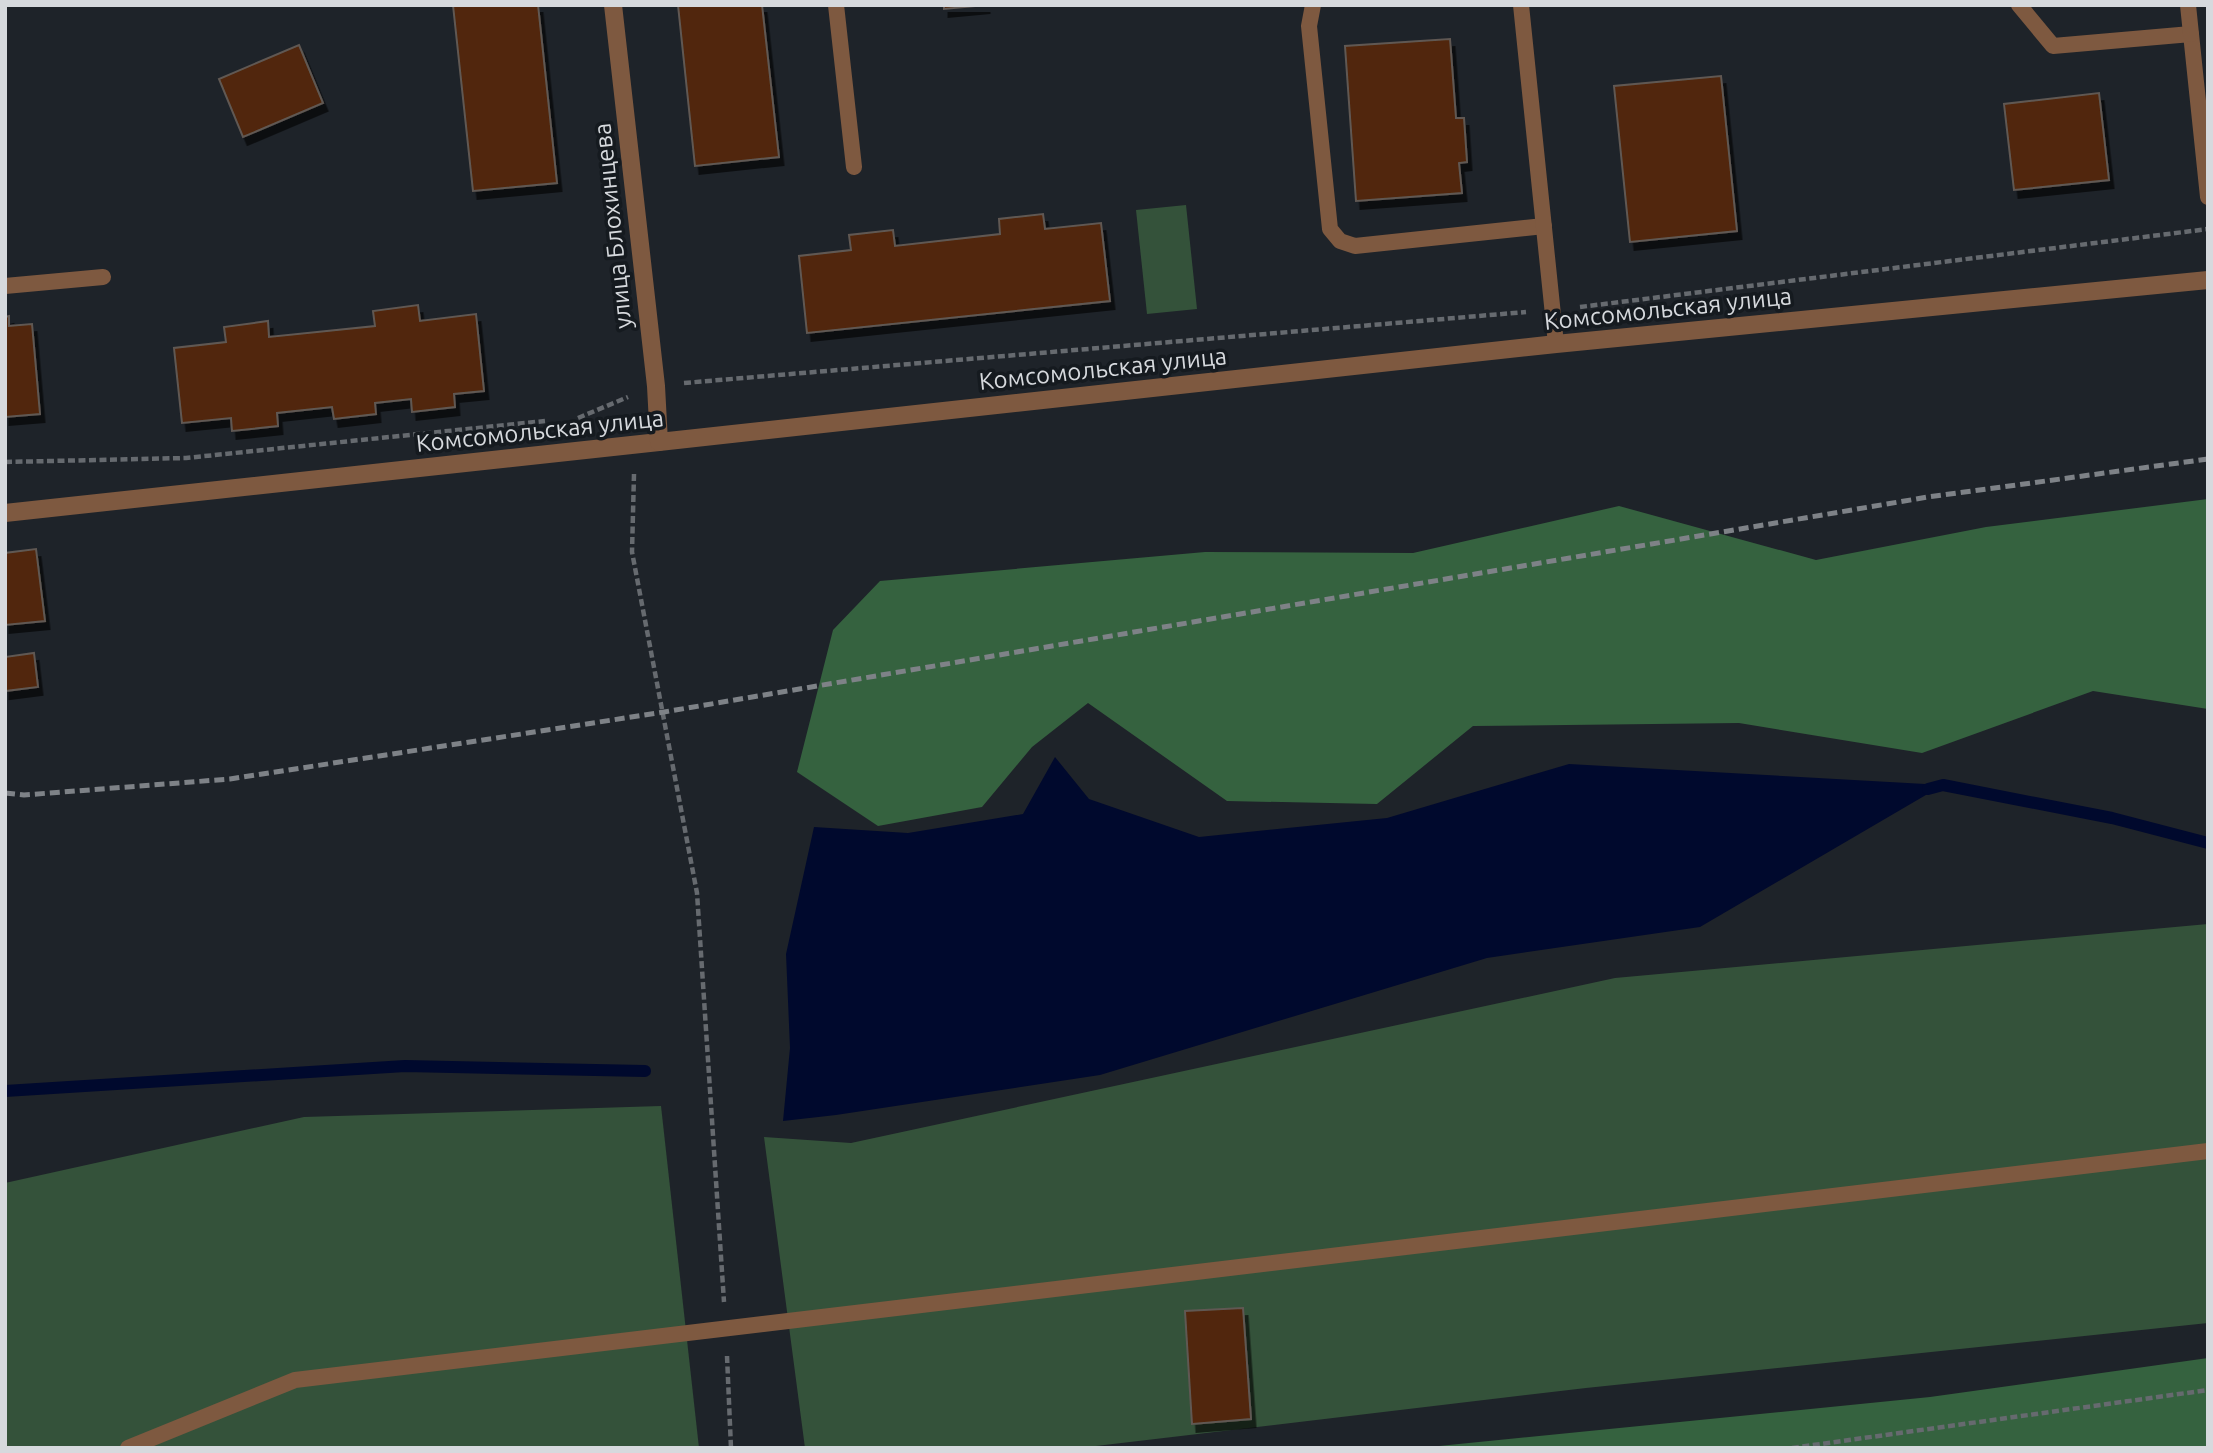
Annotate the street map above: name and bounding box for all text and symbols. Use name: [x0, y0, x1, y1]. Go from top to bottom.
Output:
street label: улица Блохинцева: [588, 122, 637, 330]
street label: Комсомольская улица: [1543, 282, 1793, 335]
street label: Комсомольская улица: [978, 342, 1228, 395]
street label: Комсомольская улица: [415, 404, 665, 457]

